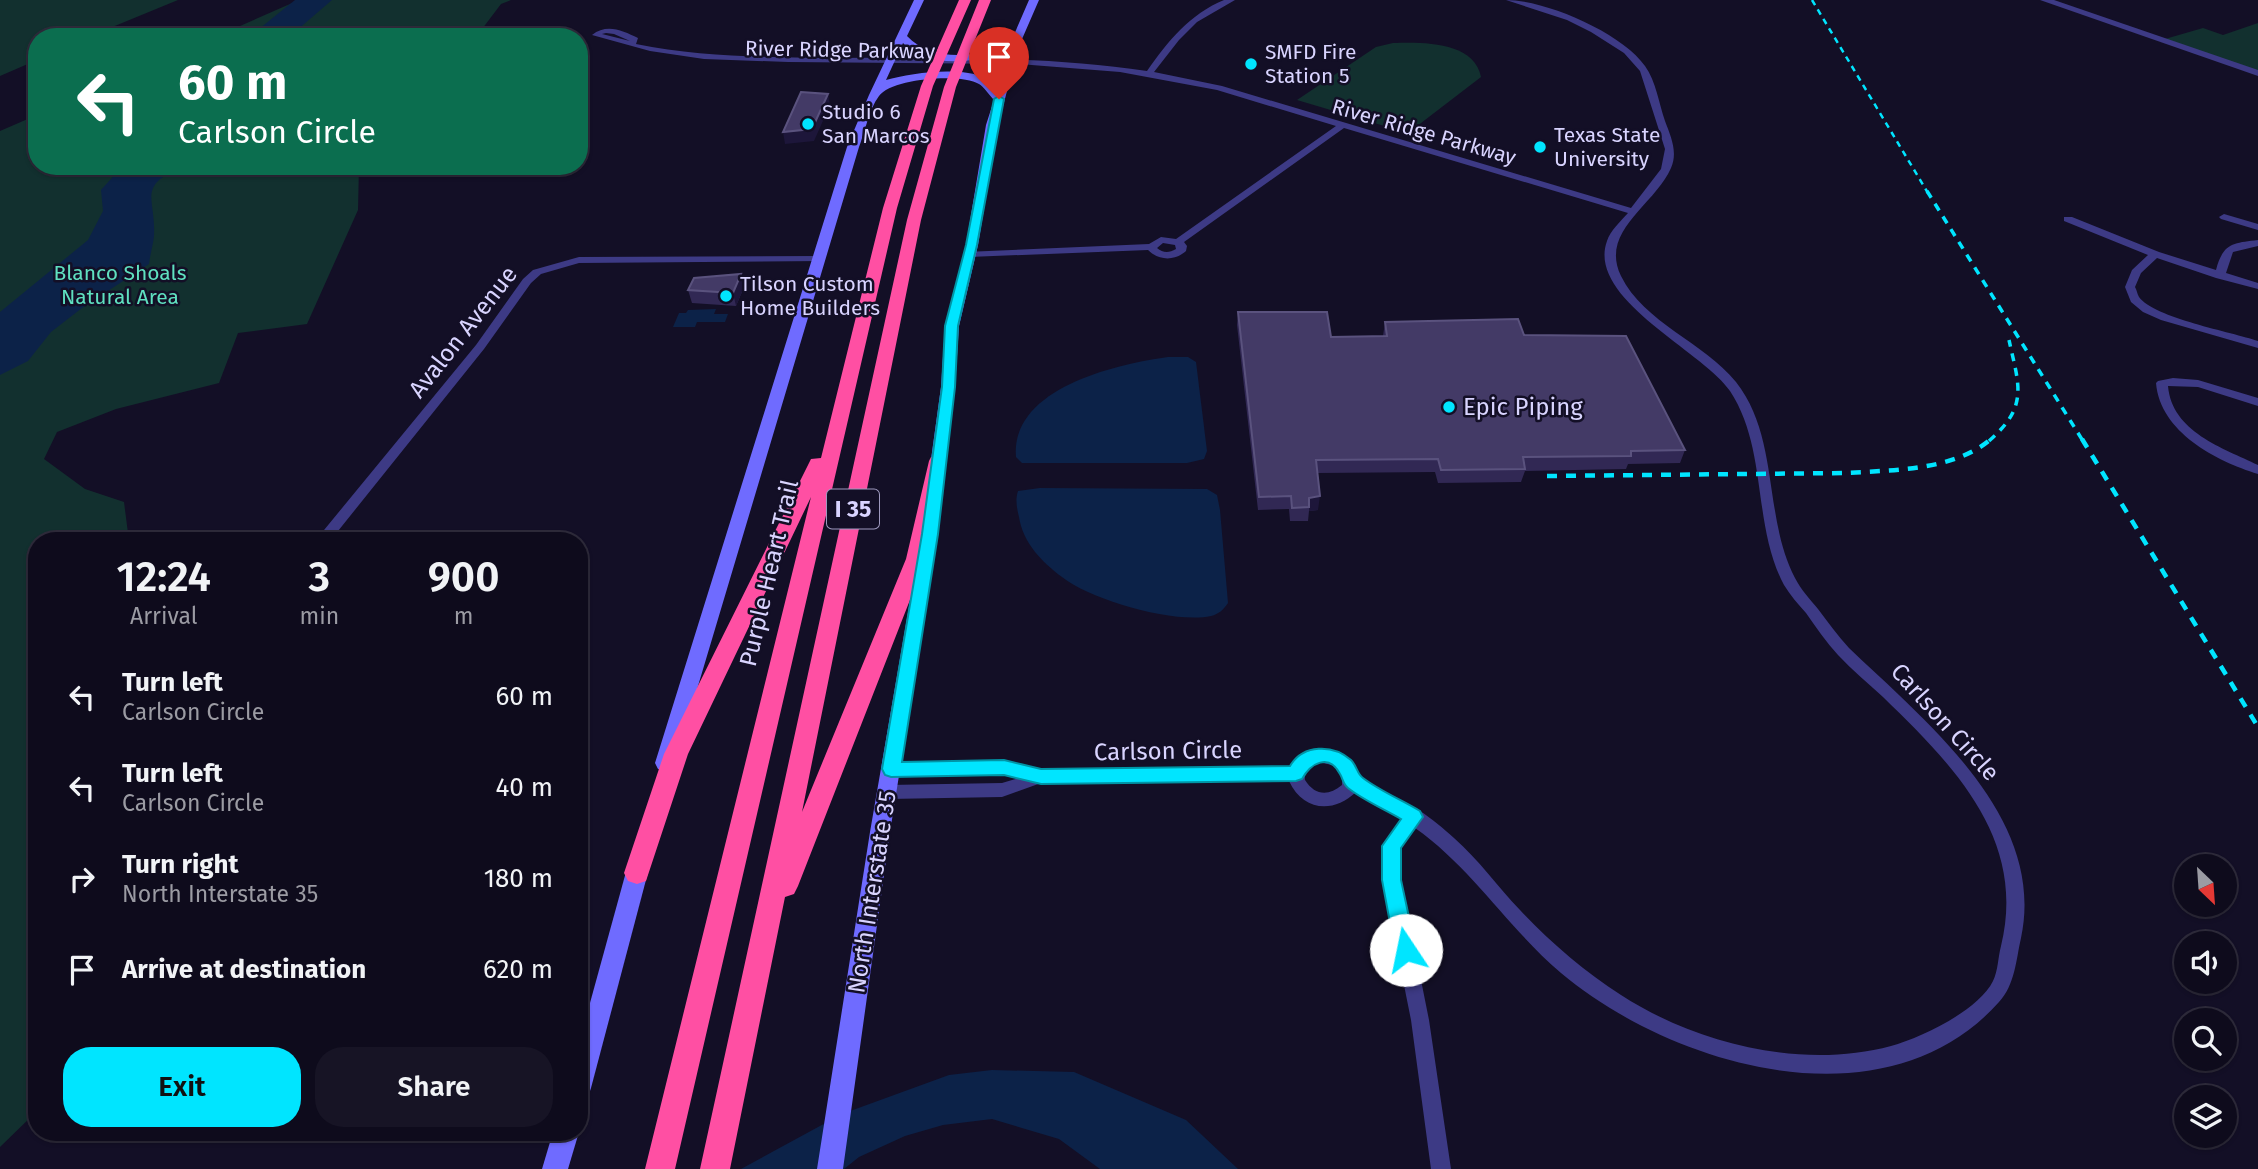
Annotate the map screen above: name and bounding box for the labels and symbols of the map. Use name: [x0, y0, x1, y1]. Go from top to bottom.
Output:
pin: [969, 27, 1029, 99]
street label: River Ridge Parkway: [745, 35, 936, 65]
place label: SMFD Fire Station 5: [1265, 39, 1356, 89]
marker: SMFD Fire Station 5: [1243, 56, 1259, 72]
street label: River Ridge Parkway: [1329, 93, 1520, 171]
place label: Studio 6 San Marcos: [822, 99, 930, 149]
marker: Studio 6 San Marcos: [800, 116, 816, 132]
place label: Texas State University: [1554, 122, 1660, 172]
marker: Texas State University: [1532, 139, 1548, 155]
park label: Blanco Shoals Natural Area: [54, 260, 187, 310]
street label: Avalon Avenue: [403, 261, 523, 403]
place label: Tilson Custom Home Builders: [740, 271, 880, 321]
marker: Tilson Custom Home Builders: [718, 288, 734, 304]
place label: Epic Piping: [1463, 393, 1583, 421]
marker: Epic Piping: [1441, 399, 1457, 415]
street label: Purple Heart Trail: [734, 477, 804, 669]
road number: I 35: [827, 489, 879, 528]
street label: Carlson Circle: [1885, 657, 2005, 787]
street label: Carlson Circle: [1094, 736, 1242, 766]
street label: North Interstate 35: [842, 789, 902, 995]
north arrow: [2174, 854, 2236, 917]
position arrow: [1369, 913, 1443, 987]

